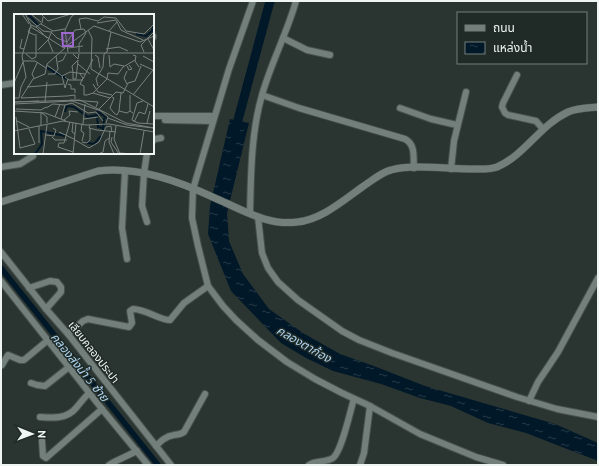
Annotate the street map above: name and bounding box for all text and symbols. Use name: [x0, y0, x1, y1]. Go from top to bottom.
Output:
legend: [457, 12, 587, 64]
inset map: [14, 14, 154, 154]
text: ถนน: [493, 21, 515, 34]
text: แหล่งน้ำ: [493, 39, 532, 54]
street label: เลียบคลองประปา: [66, 319, 122, 385]
water label: คลองตาก้อง: [275, 323, 334, 365]
water label: คลองส่งน้ำ 5 ซ้าย: [48, 329, 114, 404]
north arrow: [12, 414, 52, 454]
text: N: [36, 430, 48, 438]

